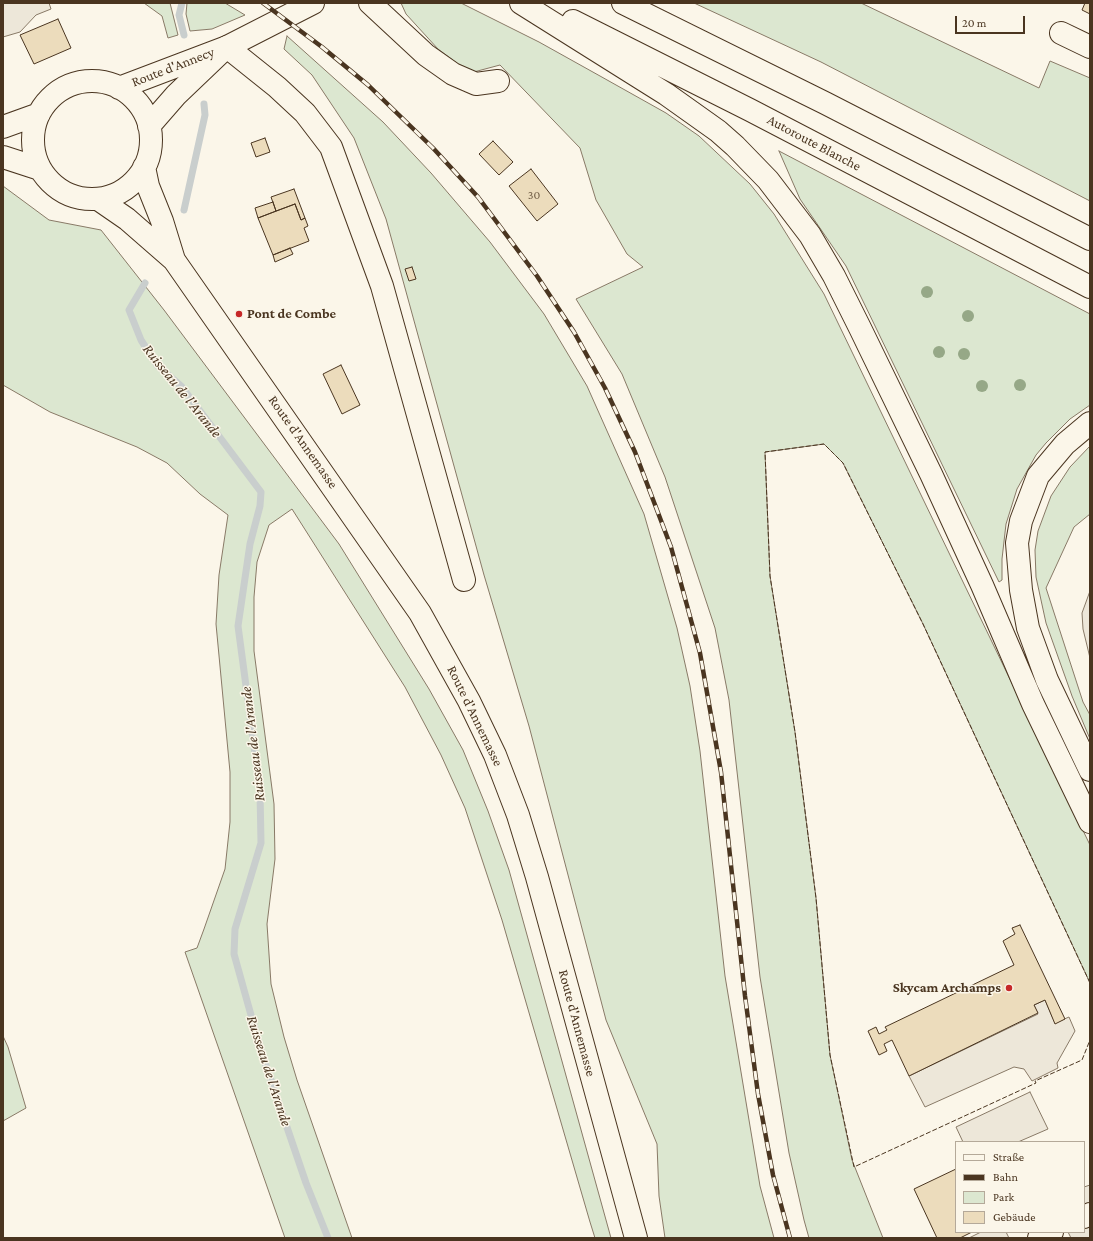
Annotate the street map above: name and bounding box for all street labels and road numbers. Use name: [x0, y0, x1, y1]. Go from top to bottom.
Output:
street label: Route d'Annecy: [129, 44, 217, 90]
street label: Autoroute Blanche: [764, 111, 864, 175]
street label: Route d'Annemasse: [265, 392, 341, 492]
street label: Route d'Annemasse: [443, 663, 507, 769]
street label: Route d'Annemasse: [555, 968, 599, 1078]

